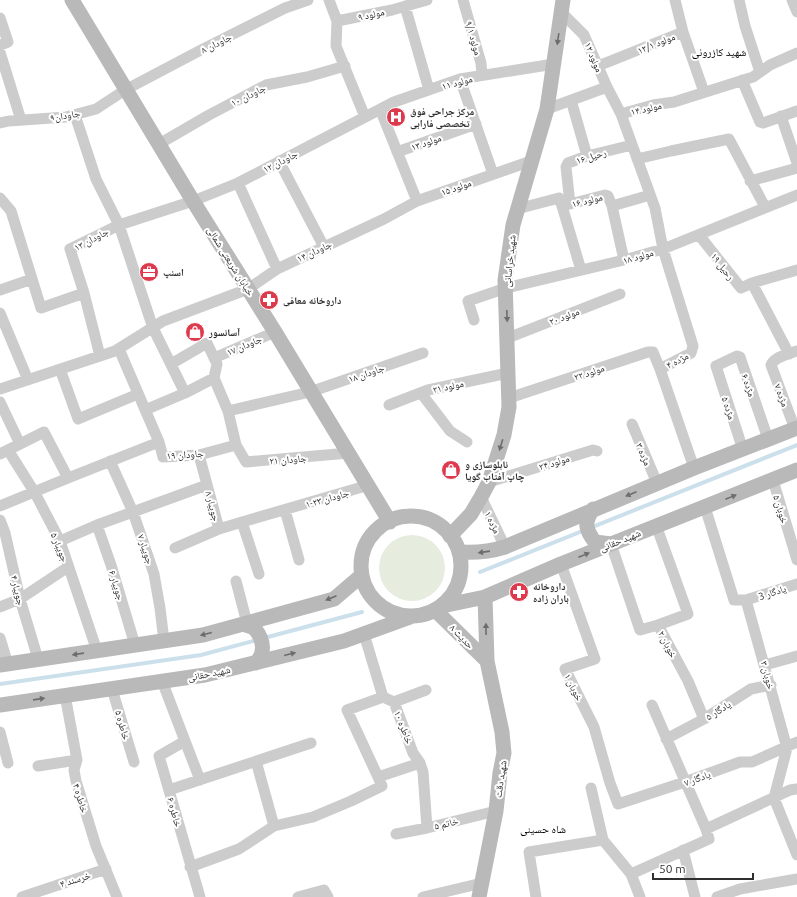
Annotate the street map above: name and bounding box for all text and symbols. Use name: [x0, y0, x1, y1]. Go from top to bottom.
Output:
street label: مولود ۹: [357, 6, 386, 23]
street label: مولود ۹/۱: [463, 20, 484, 57]
street label: جاودان ۸: [199, 31, 234, 56]
street label: مولود ۱۲/۱: [636, 31, 677, 56]
one-way arrow: [555, 33, 561, 45]
street label: مولود ۱۲: [582, 41, 605, 74]
district label: شهید کازرونی: [692, 46, 746, 59]
street label: مولود ۱۱: [441, 73, 474, 92]
street label: جاودان ۱۰: [229, 82, 268, 109]
street label: مولود ۱۴: [630, 99, 663, 117]
hospital icon: مرکز جراحی فوق تخصصی فارابی: [385, 106, 407, 128]
place label: مرکز جراحی فوق تخصصی فارابی: [410, 106, 474, 130]
street label: جاودان۹: [49, 107, 82, 125]
street label: مولود ۱۳: [409, 132, 443, 153]
street label: رحیل ۱۶: [575, 147, 608, 167]
street label: جاودان ۱۲: [261, 148, 300, 176]
street label: مولود ۱۵: [439, 177, 473, 198]
street label: مولود ۱۶: [571, 191, 604, 210]
street label: خیابان شریعتی شمالی: [204, 225, 257, 299]
street label: جاودان ۱۳: [72, 226, 111, 254]
street label: شهید خراسانی: [501, 234, 519, 288]
street label: جاودان ۱۴: [295, 238, 334, 265]
street label: مولود ۱۸: [621, 247, 655, 266]
street label: رحیل ۱۹: [708, 251, 737, 283]
office icon: اسنپ: [138, 261, 160, 283]
place label: اسنپ: [163, 267, 184, 279]
pharmacy icon: داروخانه معافی: [258, 289, 280, 311]
place label: داروخانه معافی: [283, 295, 341, 307]
street label: مولود ۲۰: [548, 306, 581, 327]
one-way arrow: [504, 310, 510, 323]
shop icon: آسانسور: [184, 321, 206, 343]
place label: آسانسور: [208, 327, 240, 339]
street label: جاودان ۱۷: [225, 333, 264, 359]
street label: مژده ۴: [664, 350, 691, 371]
street label: جاودان ۱۸: [347, 362, 386, 386]
street label: مولود ۲۲: [572, 362, 606, 383]
street label: مژده ۶: [739, 372, 758, 399]
street label: مولود ۲۱: [432, 378, 465, 395]
street label: مژده ۷: [772, 382, 791, 409]
street label: مژده ۵: [720, 395, 738, 421]
one-way arrow: [497, 440, 503, 452]
street label: مژده ۳: [634, 441, 653, 468]
street label: جاودان ۱۹: [166, 448, 205, 462]
street label: جاودان ۲۱: [269, 452, 308, 468]
street label: مولود ۲۴: [537, 452, 571, 472]
shop icon: نابلوسازی و چاپ آفتاب گویا: [440, 459, 462, 481]
place label: نابلوسازی و چاپ آفتاب گویا: [465, 459, 525, 483]
street label: جاودان ۲۳-۱: [304, 487, 351, 511]
street label: جویبار ۸: [203, 490, 222, 523]
one-way arrow: [624, 492, 636, 498]
one-way arrow: [725, 493, 737, 499]
street label: خوبان ۵: [770, 494, 790, 526]
street label: مژده ۱: [482, 509, 503, 536]
street label: شهید حقانی: [598, 527, 643, 555]
street label: جویبار ۵: [48, 531, 71, 564]
street label: جویبار ۷: [135, 533, 156, 566]
one-way arrow: [478, 549, 490, 555]
one-way arrow: [578, 551, 590, 557]
street label: جویبار ۶: [106, 569, 126, 602]
street label: جویبار ۴: [8, 574, 27, 607]
pharmacy icon: داروخانه باران زاده: [508, 581, 530, 603]
place label: داروخانه باران زاده: [533, 581, 569, 605]
street label: یادگار 3: [757, 583, 787, 602]
one-way arrow: [325, 595, 337, 602]
street label: حدیث ۸: [447, 622, 476, 651]
one-way arrow: [483, 622, 489, 635]
street label: خوبان ۲: [655, 629, 679, 661]
one-way arrow: [200, 631, 212, 637]
one-way arrow: [72, 651, 84, 657]
one-way arrow: [284, 651, 297, 657]
street label: خوبان ۳: [757, 660, 777, 691]
street label: شهید حقانی: [187, 664, 232, 684]
street label: خوبان ۱: [561, 672, 585, 704]
one-way arrow: [33, 696, 45, 702]
street label: یادگار ۵: [704, 698, 733, 723]
street label: خاطره ۵: [113, 709, 132, 742]
street label: خاطره ۱۰: [392, 709, 415, 746]
street label: شهید دقت: [492, 759, 509, 798]
street label: یادگار ۷: [682, 769, 712, 788]
street label: خاطره ۴: [71, 782, 90, 815]
street label: خاطره ۶: [165, 796, 184, 829]
street label: خاتم ۵: [433, 815, 460, 834]
district label: شاه حسینی: [520, 823, 566, 836]
scale bar: [653, 855, 753, 881]
text: 50 m: [659, 862, 686, 875]
street label: خرسند ۴: [59, 869, 92, 890]

